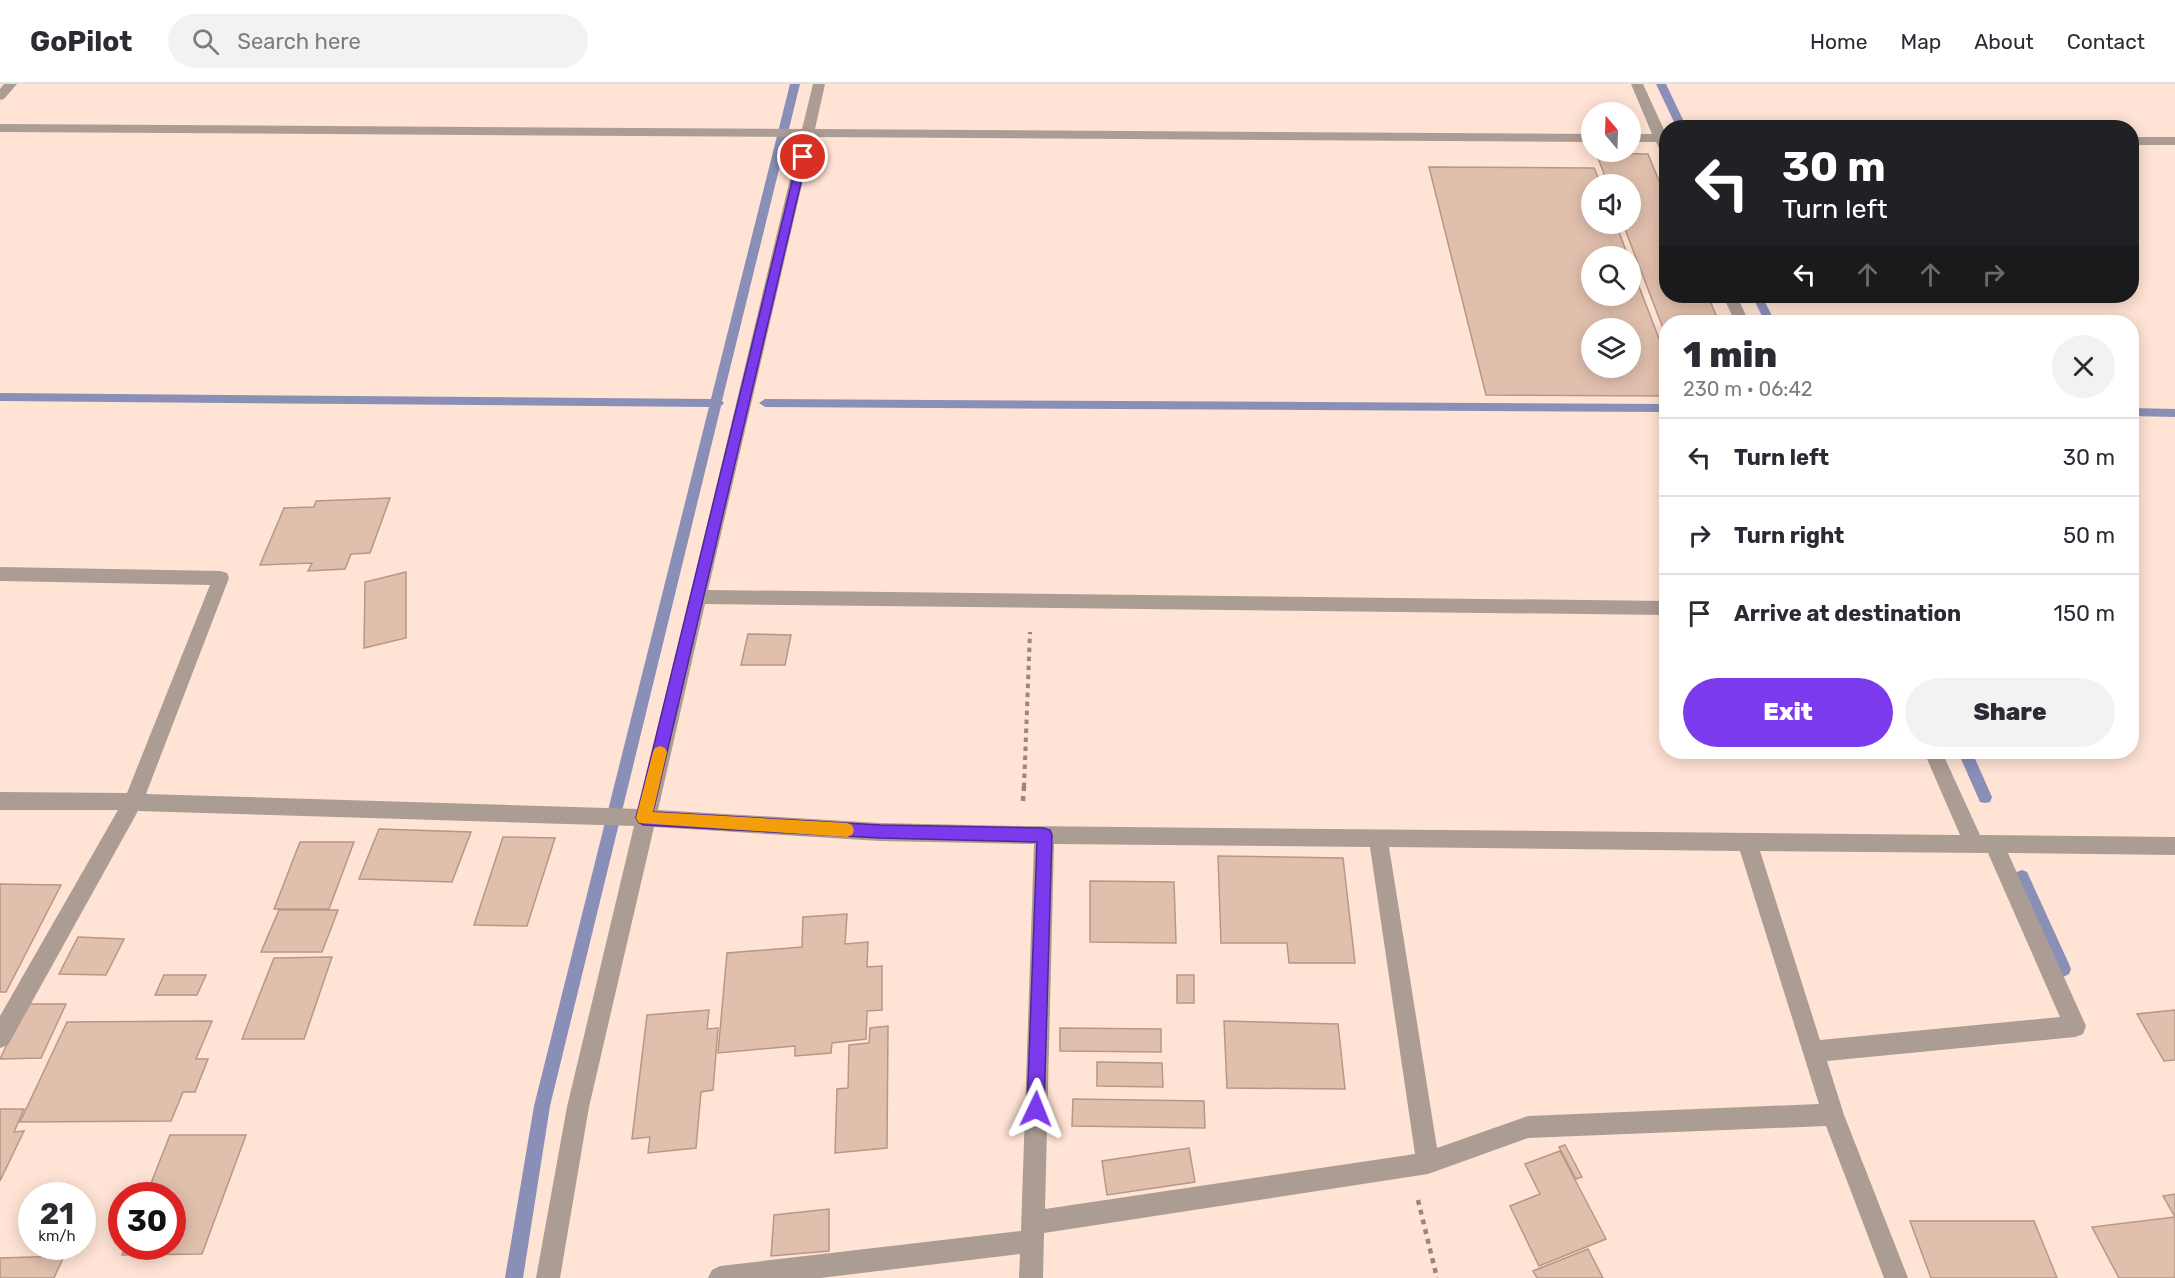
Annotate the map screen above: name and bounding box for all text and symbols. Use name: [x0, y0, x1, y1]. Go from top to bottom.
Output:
search box: [168, 14, 588, 68]
text: GoPilot: [30, 25, 132, 58]
icon: search: [189, 25, 222, 58]
text: Search here: [237, 28, 361, 55]
text: Home: [1810, 29, 1867, 54]
text: Map: [1900, 29, 1941, 54]
text: About: [1974, 29, 2034, 54]
text: Contact: [2067, 29, 2145, 54]
north arrow: [1581, 102, 1641, 162]
map controls: [1581, 102, 1641, 378]
pin: [777, 131, 828, 182]
icon: arrive: [786, 140, 819, 173]
text: 30 m: [1782, 142, 1886, 192]
icon: left: [1683, 144, 1761, 222]
button: sound: [1581, 174, 1641, 234]
text: Turn left: [1782, 193, 1887, 225]
button: search: [1581, 246, 1641, 306]
icon: left: [1788, 258, 1821, 291]
icon: ahead: [1851, 258, 1884, 291]
icon: ahead: [1914, 258, 1947, 291]
icon: right: [1977, 258, 2010, 291]
button: layers: [1581, 318, 1641, 378]
text: 1 min: [1683, 333, 1777, 376]
button: close: [2052, 335, 2115, 398]
text: 230 m · 06:42: [1683, 377, 1813, 401]
icon: left: [1683, 441, 1716, 474]
text: Turn left: [1734, 444, 1829, 471]
text: 30 m: [2063, 444, 2115, 471]
icon: right: [1683, 519, 1716, 552]
text: Turn right: [1734, 522, 1844, 549]
text: 50 m: [2063, 522, 2115, 549]
icon: arrive: [1683, 597, 1716, 630]
text: Arrive at destination: [1734, 600, 1961, 627]
text: 150 m: [2054, 600, 2115, 627]
button: Exit: [1683, 678, 1893, 747]
button: Share: [1905, 678, 2115, 747]
position arrow: [1004, 1077, 1068, 1141]
speed limit sign: 30: [108, 1182, 186, 1260]
text: 21: [40, 1196, 74, 1232]
text: km/h: [38, 1227, 76, 1245]

